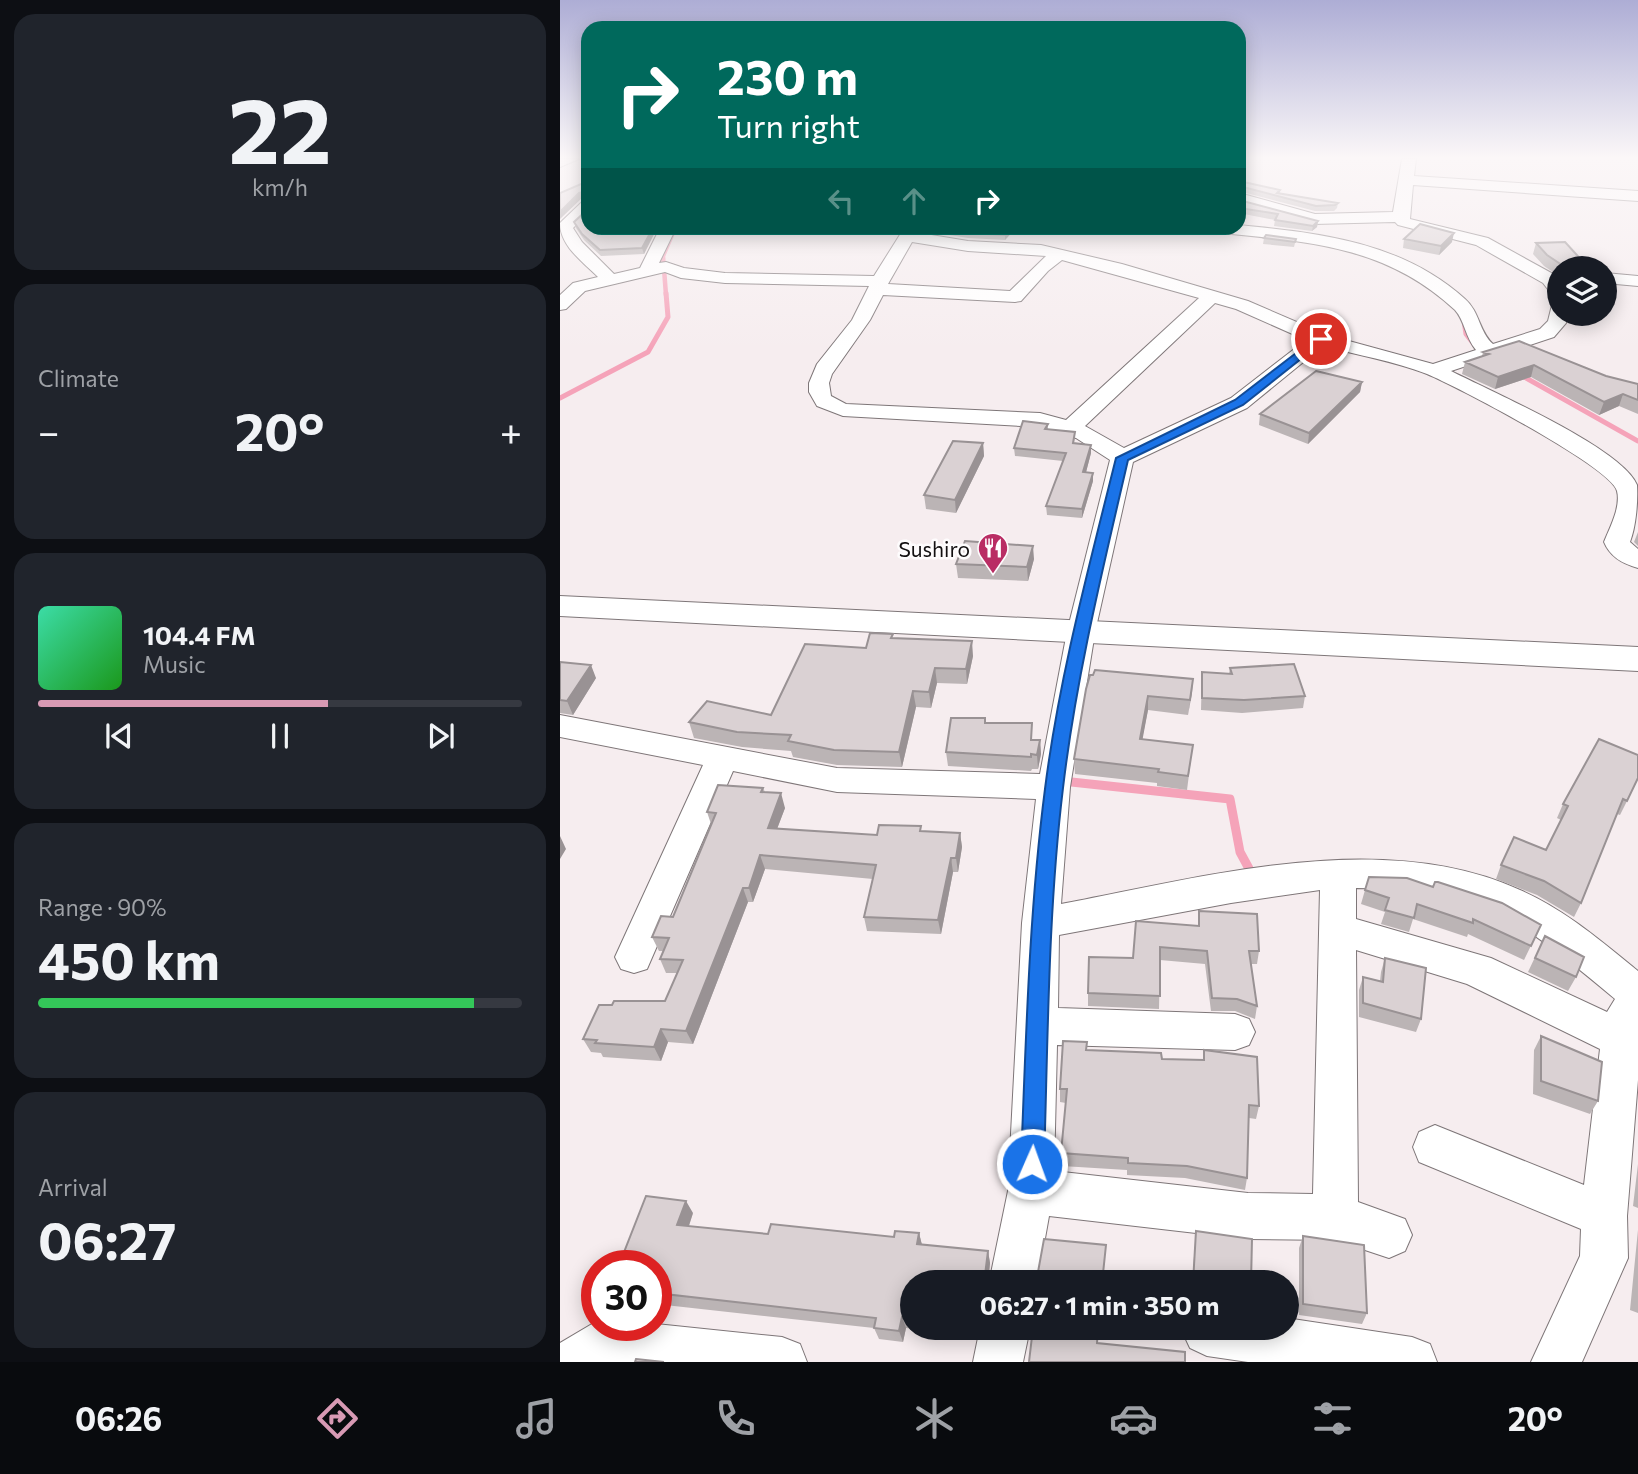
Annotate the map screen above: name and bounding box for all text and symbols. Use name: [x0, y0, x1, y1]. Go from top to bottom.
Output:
text: 230 m: [717, 45, 858, 105]
icon: right: [602, 49, 693, 140]
text: 22: [228, 71, 332, 183]
text: Turn right: [717, 105, 860, 145]
text: km/h: [252, 173, 308, 201]
icon: left: [822, 182, 860, 220]
icon: ahead: [895, 182, 933, 220]
icon: right: [968, 182, 1006, 220]
map controls: [1547, 256, 1617, 326]
button: layers: [1547, 256, 1617, 326]
pin: [1291, 309, 1351, 369]
icon: arrive: [1302, 320, 1340, 358]
text: Climate: [38, 364, 119, 392]
text: 20°: [235, 398, 325, 462]
text: −: [38, 407, 60, 454]
text: +: [500, 407, 522, 454]
restaurant icon: Sushiro: [976, 531, 1010, 575]
place label: Sushiro: [898, 536, 970, 561]
text: 104.4 FM: [143, 619, 256, 650]
text: Music: [143, 650, 206, 678]
icon: previous: [100, 717, 138, 755]
icon: pause: [261, 717, 299, 755]
icon: next: [422, 717, 460, 755]
text: Range · 90%: [38, 893, 166, 921]
text: 450 km: [38, 927, 220, 991]
position arrow: [995, 1127, 1069, 1201]
text: Arrival: [38, 1173, 108, 1201]
text: 06:27: [38, 1207, 176, 1271]
speed limit sign: 30: [581, 1250, 672, 1341]
text: 06:27 · 1 min · 350 m: [980, 1289, 1219, 1320]
icon: directions: [313, 1394, 362, 1443]
icon: music: [512, 1394, 561, 1443]
icon: phone: [711, 1394, 760, 1443]
icon: climate: [910, 1394, 959, 1443]
icon: car: [1109, 1394, 1158, 1443]
icon: filters: [1308, 1394, 1357, 1443]
text: 06:26: [75, 1398, 162, 1438]
text: 20°: [1508, 1398, 1563, 1438]

